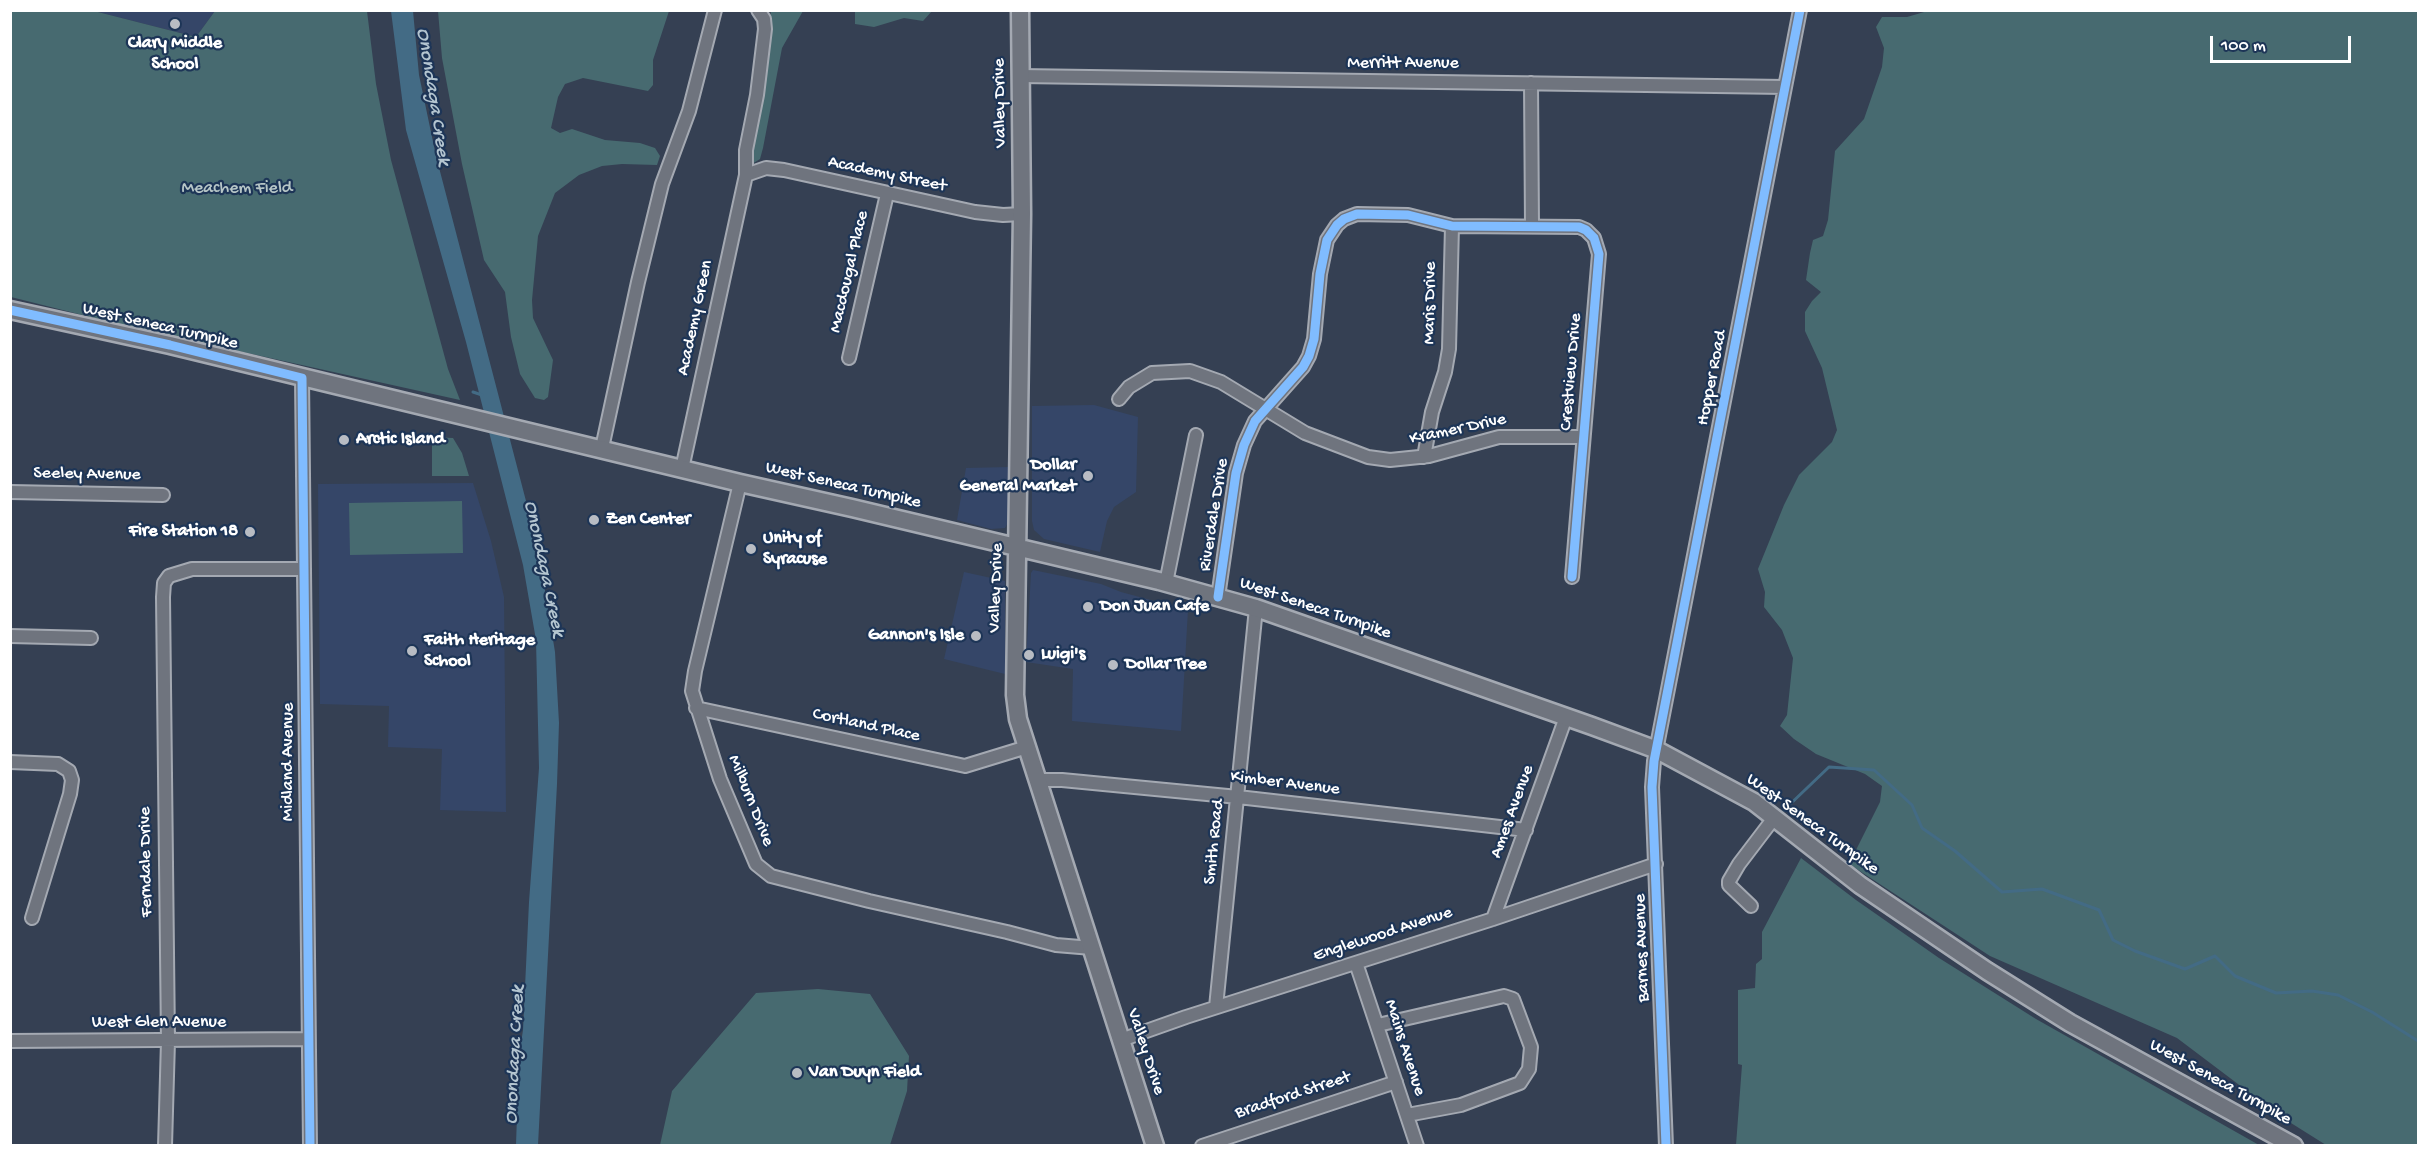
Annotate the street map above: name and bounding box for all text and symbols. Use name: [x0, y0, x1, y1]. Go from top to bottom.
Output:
marker: Clary Middle School: [168, 17, 182, 31]
scale bar: [2213, 24, 2354, 62]
water label: Onondaga Creek: [409, 27, 455, 167]
place label: Clary Middle School: [128, 33, 222, 76]
text: 100 m: [2221, 36, 2266, 57]
street label: Merritt Avenue: [1347, 53, 1459, 75]
street label: Valley Drive: [989, 58, 1013, 148]
street label: Academy Street: [826, 152, 948, 198]
park label: Meachem Field: [182, 178, 292, 200]
street label: Macdougal Place: [825, 209, 875, 335]
street label: Academy Green: [673, 258, 719, 378]
street label: Maris Drive: [1419, 261, 1443, 345]
street label: West Seneca Turnpike: [80, 299, 240, 355]
street label: Crestview Drive: [1556, 312, 1588, 432]
street label: Hopper Road: [1693, 329, 1733, 427]
street label: Kramer Drive: [1408, 409, 1508, 451]
place label: Arctic Island: [356, 429, 445, 451]
marker: Arctic Island: [337, 433, 351, 447]
place label: Dollar General Market: [959, 455, 1076, 498]
street label: Riverdale Drive: [1195, 457, 1235, 573]
street label: West Seneca Turnpike: [763, 458, 923, 514]
street label: Seeley Avenue: [33, 463, 141, 487]
marker: Dollar General Market: [1081, 469, 1095, 483]
water label: Onondaga Creek: [517, 499, 569, 639]
place label: Zen Center: [606, 509, 690, 531]
marker: Zen Center: [587, 513, 601, 527]
place label: Fire Station 18: [129, 521, 238, 543]
marker: Fire Station 18: [243, 525, 257, 539]
place label: Unity of Syracuse: [763, 528, 827, 570]
marker: Unity of Syracuse: [744, 542, 758, 556]
street label: Valley Drive: [985, 543, 1009, 633]
street label: West Seneca Turnpike: [1236, 573, 1394, 645]
place label: Don Juan Cafe: [1100, 596, 1209, 618]
marker: Don Juan Cafe: [1081, 600, 1095, 614]
place label: Gannon's Isle: [868, 625, 964, 647]
marker: Gannon's Isle: [969, 629, 983, 643]
place label: Faith Heritage School: [424, 630, 535, 672]
marker: Faith Heritage School: [405, 644, 419, 658]
place label: Luigi's: [1041, 644, 1085, 666]
marker: Luigi's: [1022, 648, 1036, 662]
place label: Dollar Tree: [1125, 654, 1207, 676]
marker: Dollar Tree: [1106, 658, 1120, 672]
street label: Midland Avenue: [278, 703, 300, 821]
street label: Cortland Place: [810, 704, 922, 748]
street label: Milburn Drive: [722, 752, 778, 850]
street label: Ames Avenue: [1486, 762, 1540, 862]
street label: Kimber Avenue: [1229, 767, 1341, 801]
street label: West Seneca Turnpike: [1741, 770, 1883, 880]
street label: Smith Road: [1200, 798, 1230, 886]
street label: Ferndale Drive: [135, 806, 159, 918]
street label: Barnes Avenue: [1630, 893, 1656, 1003]
street label: Englewood Avenue: [1311, 902, 1455, 968]
water label: Onondaga Creek: [500, 985, 532, 1125]
street label: Mains Avenue: [1378, 997, 1430, 1099]
street label: Valley Drive: [1121, 1006, 1169, 1098]
street label: West Glen Avenue: [92, 1012, 226, 1034]
street label: West Seneca Turnpike: [2145, 1035, 2295, 1131]
place label: Van Duyn Field: [809, 1062, 921, 1084]
marker: Van Duyn Field: [790, 1066, 804, 1080]
street label: Bradford Street: [1233, 1067, 1353, 1125]

